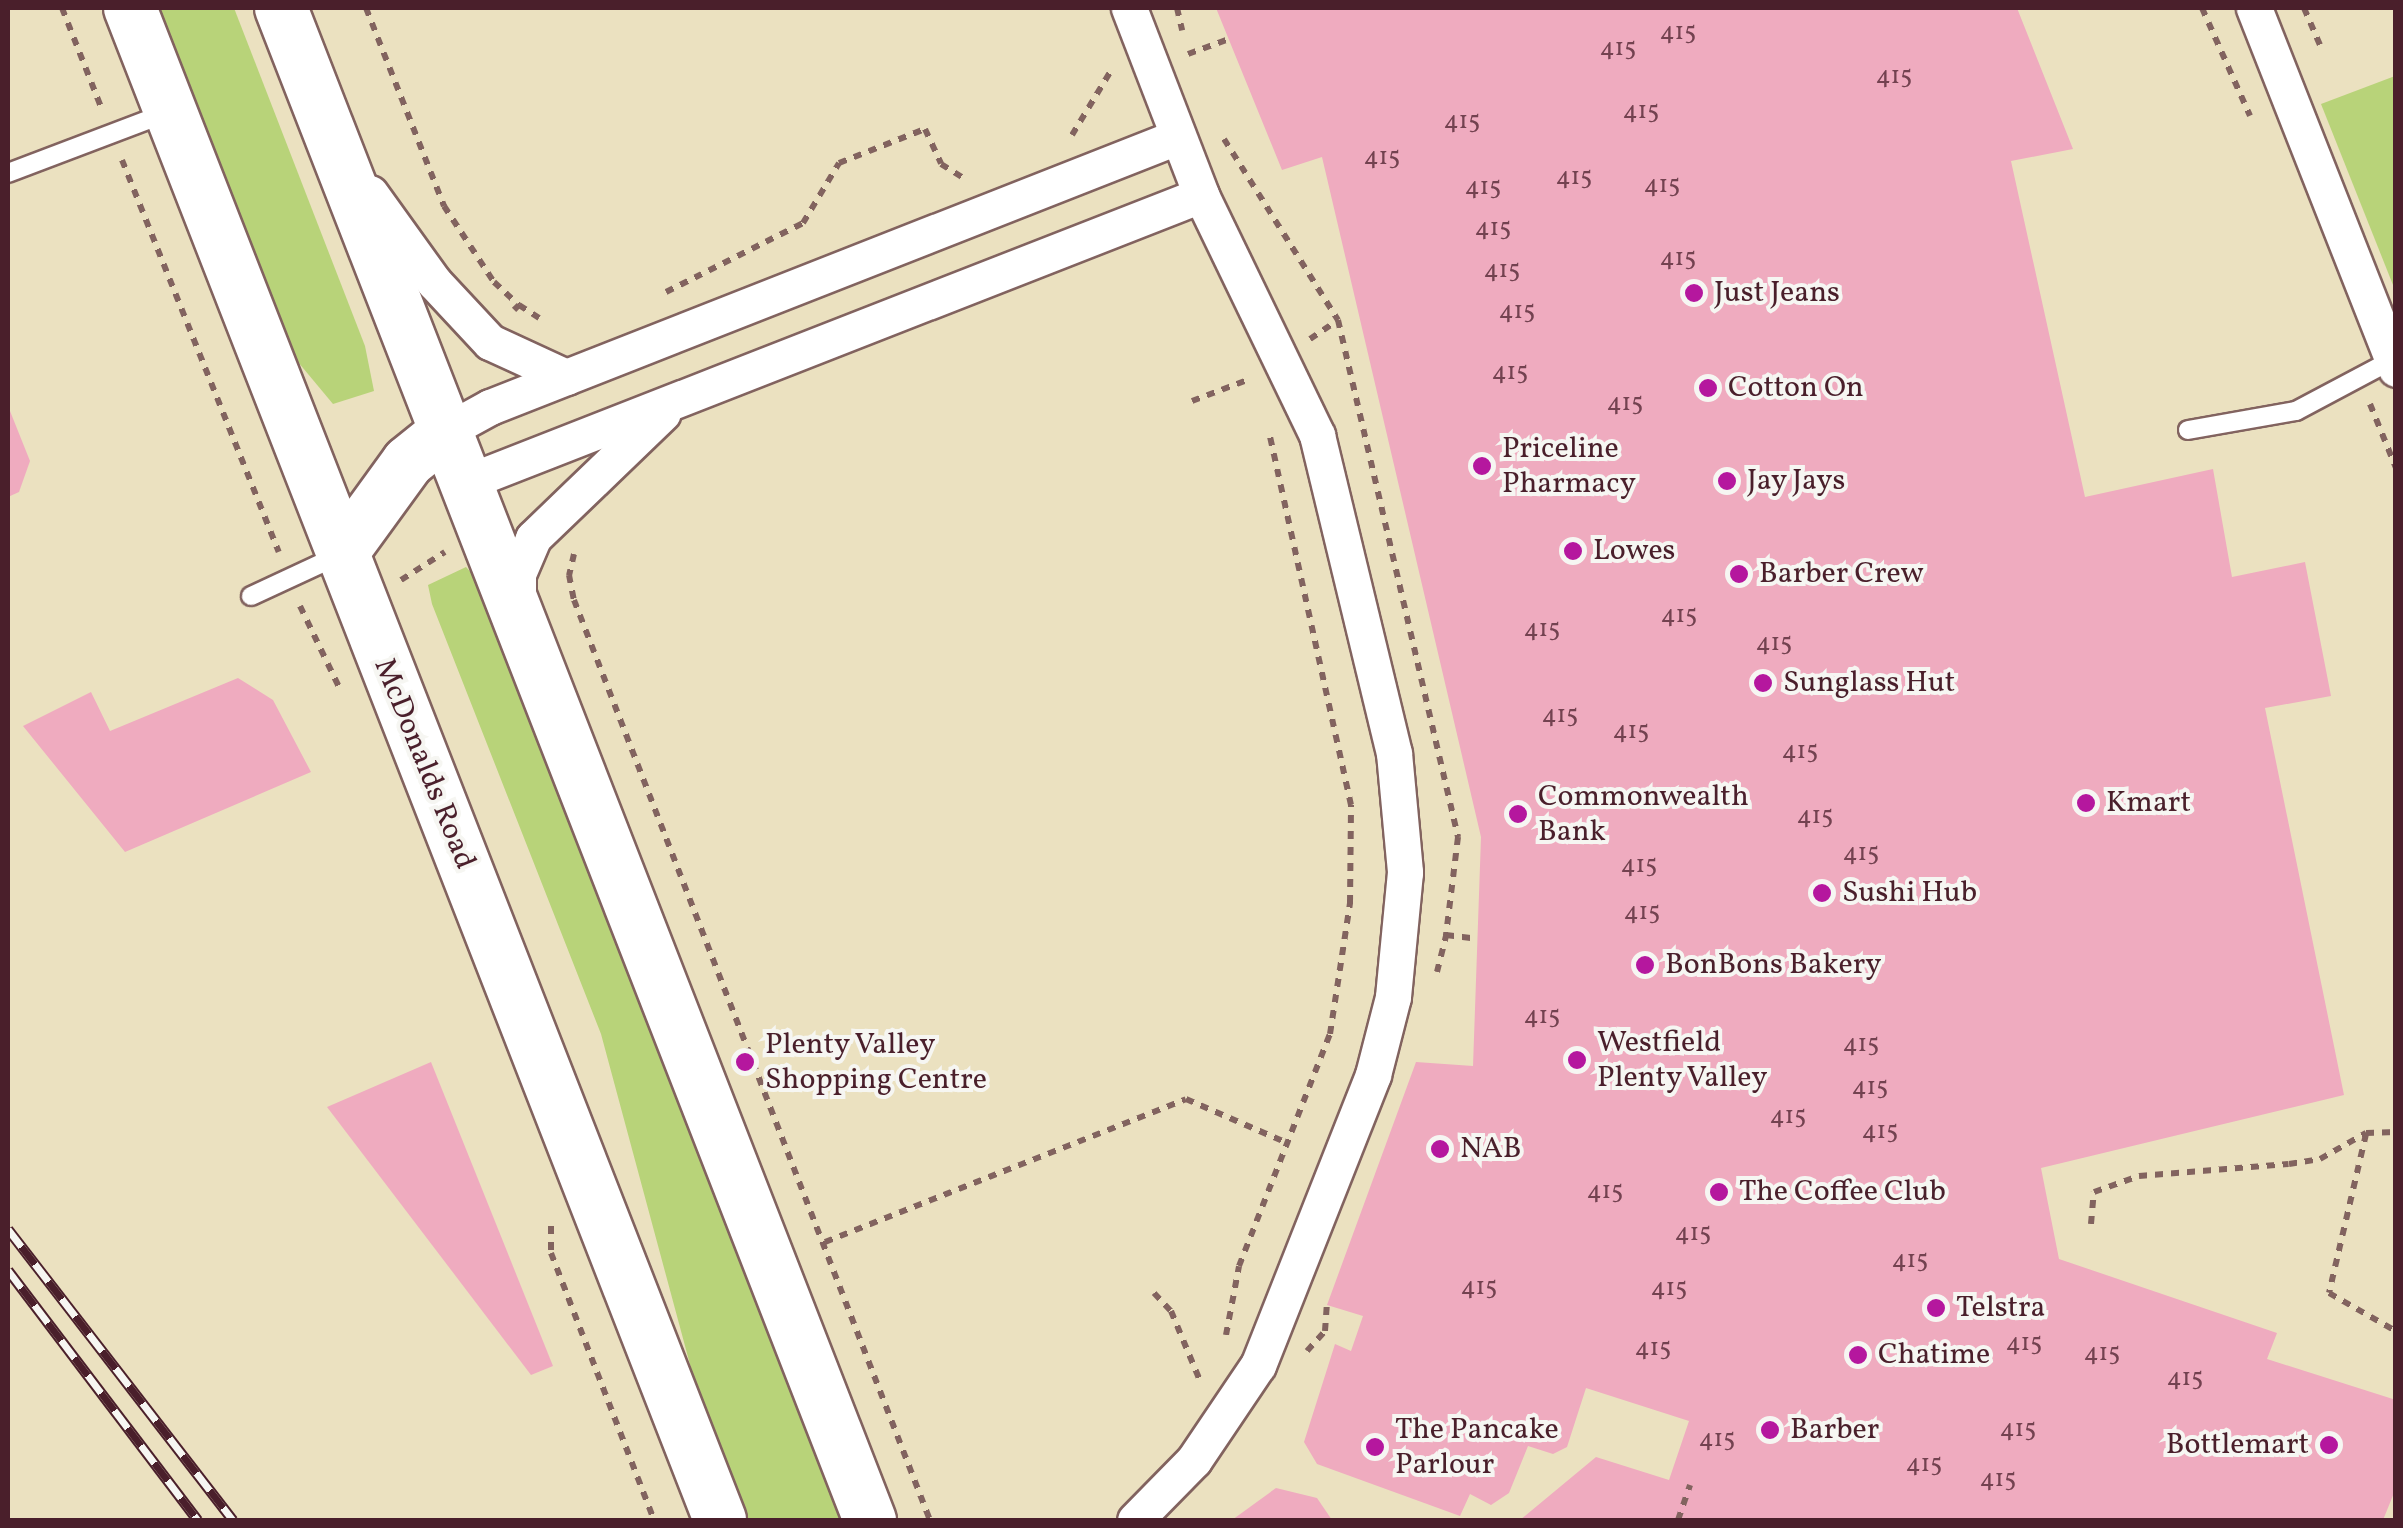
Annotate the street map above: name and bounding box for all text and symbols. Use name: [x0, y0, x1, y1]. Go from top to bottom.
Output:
house number: 415: [1660, 18, 1696, 48]
house number: 415: [1600, 34, 1636, 64]
house number: 415: [1876, 62, 1912, 92]
house number: 415: [1623, 97, 1659, 127]
house number: 415: [1444, 107, 1480, 137]
house number: 415: [1364, 143, 1400, 173]
house number: 415: [1556, 163, 1592, 193]
house number: 415: [1644, 171, 1680, 201]
house number: 415: [1465, 173, 1501, 203]
house number: 415: [1475, 214, 1511, 244]
house number: 415: [1660, 244, 1696, 274]
house number: 415: [1484, 256, 1520, 286]
place label: Just Jeans: [1714, 275, 1840, 311]
marker: Just Jeans: [1683, 282, 1705, 304]
house number: 415: [1499, 297, 1535, 327]
house number: 415: [1492, 358, 1528, 388]
place label: Cotton On: [1728, 370, 1864, 406]
marker: Cotton On: [1697, 377, 1719, 399]
house number: 415: [1607, 389, 1643, 419]
place label: Priceline Pharmacy: [1502, 431, 1636, 502]
marker: Priceline Pharmacy: [1471, 455, 1493, 477]
place label: Jay Jays: [1747, 463, 1846, 499]
marker: Jay Jays: [1716, 470, 1738, 492]
place label: Lowes: [1593, 533, 1675, 569]
marker: Lowes: [1562, 540, 1584, 562]
place label: Barber Crew: [1759, 556, 1924, 592]
marker: Barber Crew: [1728, 563, 1750, 585]
house number: 415: [1661, 601, 1697, 631]
house number: 415: [1524, 615, 1560, 645]
house number: 415: [1756, 629, 1792, 659]
street label: McDonalds Road: [365, 653, 483, 875]
place label: Sunglass Hut: [1783, 665, 1955, 701]
marker: Sunglass Hut: [1752, 672, 1774, 694]
house number: 415: [1542, 701, 1578, 731]
house number: 415: [1613, 717, 1649, 747]
house number: 415: [1782, 737, 1818, 767]
place label: Commonwealth Bank: [1538, 779, 1749, 850]
place label: Kmart: [2106, 785, 2191, 821]
marker: Kmart: [2075, 792, 2097, 814]
house number: 415: [1797, 802, 1833, 832]
marker: Commonwealth Bank: [1507, 803, 1529, 825]
house number: 415: [1843, 839, 1879, 869]
house number: 415: [1621, 851, 1657, 881]
place label: Sushi Hub: [1842, 875, 1977, 911]
marker: Sushi Hub: [1811, 882, 1833, 904]
house number: 415: [1624, 898, 1660, 928]
place label: BonBons Bakery: [1665, 947, 1882, 983]
marker: BonBons Bakery: [1634, 954, 1656, 976]
house number: 415: [1524, 1002, 1560, 1032]
place label: Westfield Plenty Valley: [1597, 1025, 1769, 1096]
place label: Plenty Valley Shopping Centre: [765, 1027, 987, 1098]
house number: 415: [1843, 1030, 1879, 1060]
marker: Westfield Plenty Valley: [1566, 1049, 1588, 1071]
marker: Plenty Valley Shopping Centre: [734, 1051, 756, 1073]
house number: 415: [1852, 1073, 1888, 1103]
house number: 415: [1770, 1102, 1806, 1132]
house number: 415: [1862, 1117, 1898, 1147]
place label: NAB: [1460, 1131, 1521, 1167]
marker: NAB: [1429, 1138, 1451, 1160]
place label: The Coffee Club: [1739, 1174, 1946, 1210]
house number: 415: [1587, 1177, 1623, 1207]
marker: The Coffee Club: [1708, 1181, 1730, 1203]
house number: 415: [1675, 1219, 1711, 1249]
house number: 415: [1892, 1246, 1928, 1276]
house number: 415: [1461, 1273, 1497, 1303]
house number: 415: [1651, 1274, 1687, 1304]
place label: Telstra: [1956, 1290, 2046, 1326]
marker: Telstra: [1925, 1297, 1947, 1319]
house number: 415: [2006, 1329, 2042, 1359]
house number: 415: [1635, 1334, 1671, 1364]
place label: Chatime: [1878, 1337, 1990, 1373]
house number: 415: [2084, 1339, 2120, 1369]
marker: Chatime: [1847, 1344, 1869, 1366]
house number: 415: [2167, 1364, 2203, 1394]
place label: The Pancake Parlour: [1395, 1412, 1559, 1482]
place label: Barber: [1790, 1412, 1879, 1448]
house number: 415: [2000, 1415, 2036, 1445]
marker: Barber: [1759, 1419, 1781, 1441]
house number: 415: [1699, 1425, 1735, 1455]
place label: Bottlemart: [2166, 1427, 2309, 1463]
marker: Bottlemart: [2318, 1434, 2340, 1456]
marker: The Pancake Parlour: [1364, 1436, 1386, 1458]
house number: 415: [1906, 1450, 1942, 1480]
house number: 415: [1980, 1465, 2016, 1495]

